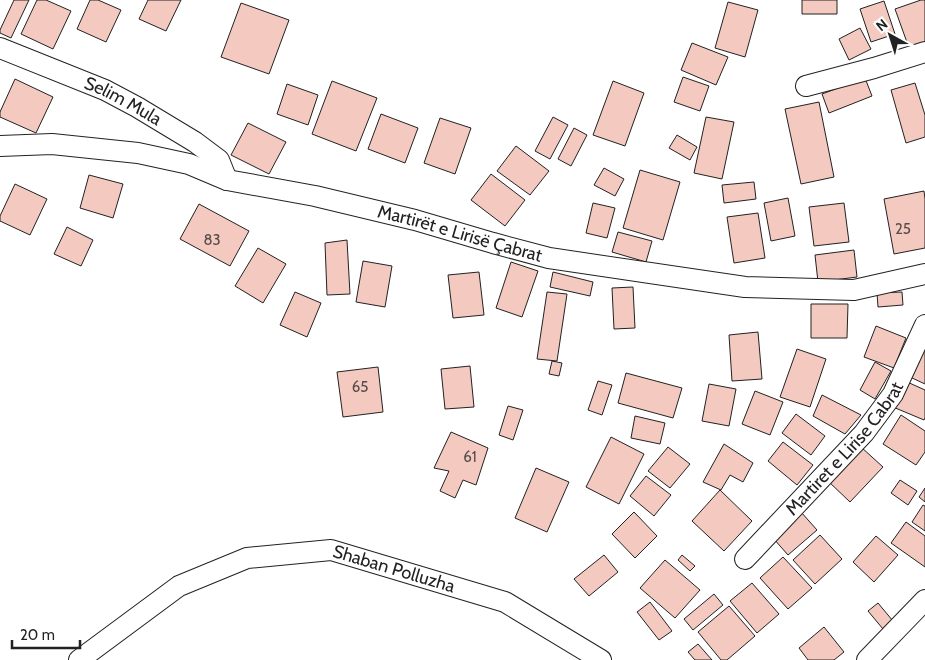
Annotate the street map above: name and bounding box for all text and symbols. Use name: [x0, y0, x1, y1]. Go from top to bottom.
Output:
north arrow: [865, 10, 915, 60]
text: N: [872, 15, 891, 35]
street label: Selim Mula: [81, 72, 166, 130]
street label: Martirët e Lirisë Çabrat: [375, 200, 545, 267]
house number: 25: [895, 220, 911, 238]
house number: 83: [203, 231, 221, 249]
house number: 65: [352, 378, 368, 396]
street label: Martiret e Lirise Cabrat: [781, 378, 908, 520]
house number: 61: [463, 448, 477, 466]
street label: Shaban Polluzha: [330, 540, 458, 598]
scale bar: [12, 618, 80, 650]
text: 20 m: [20, 626, 55, 644]

